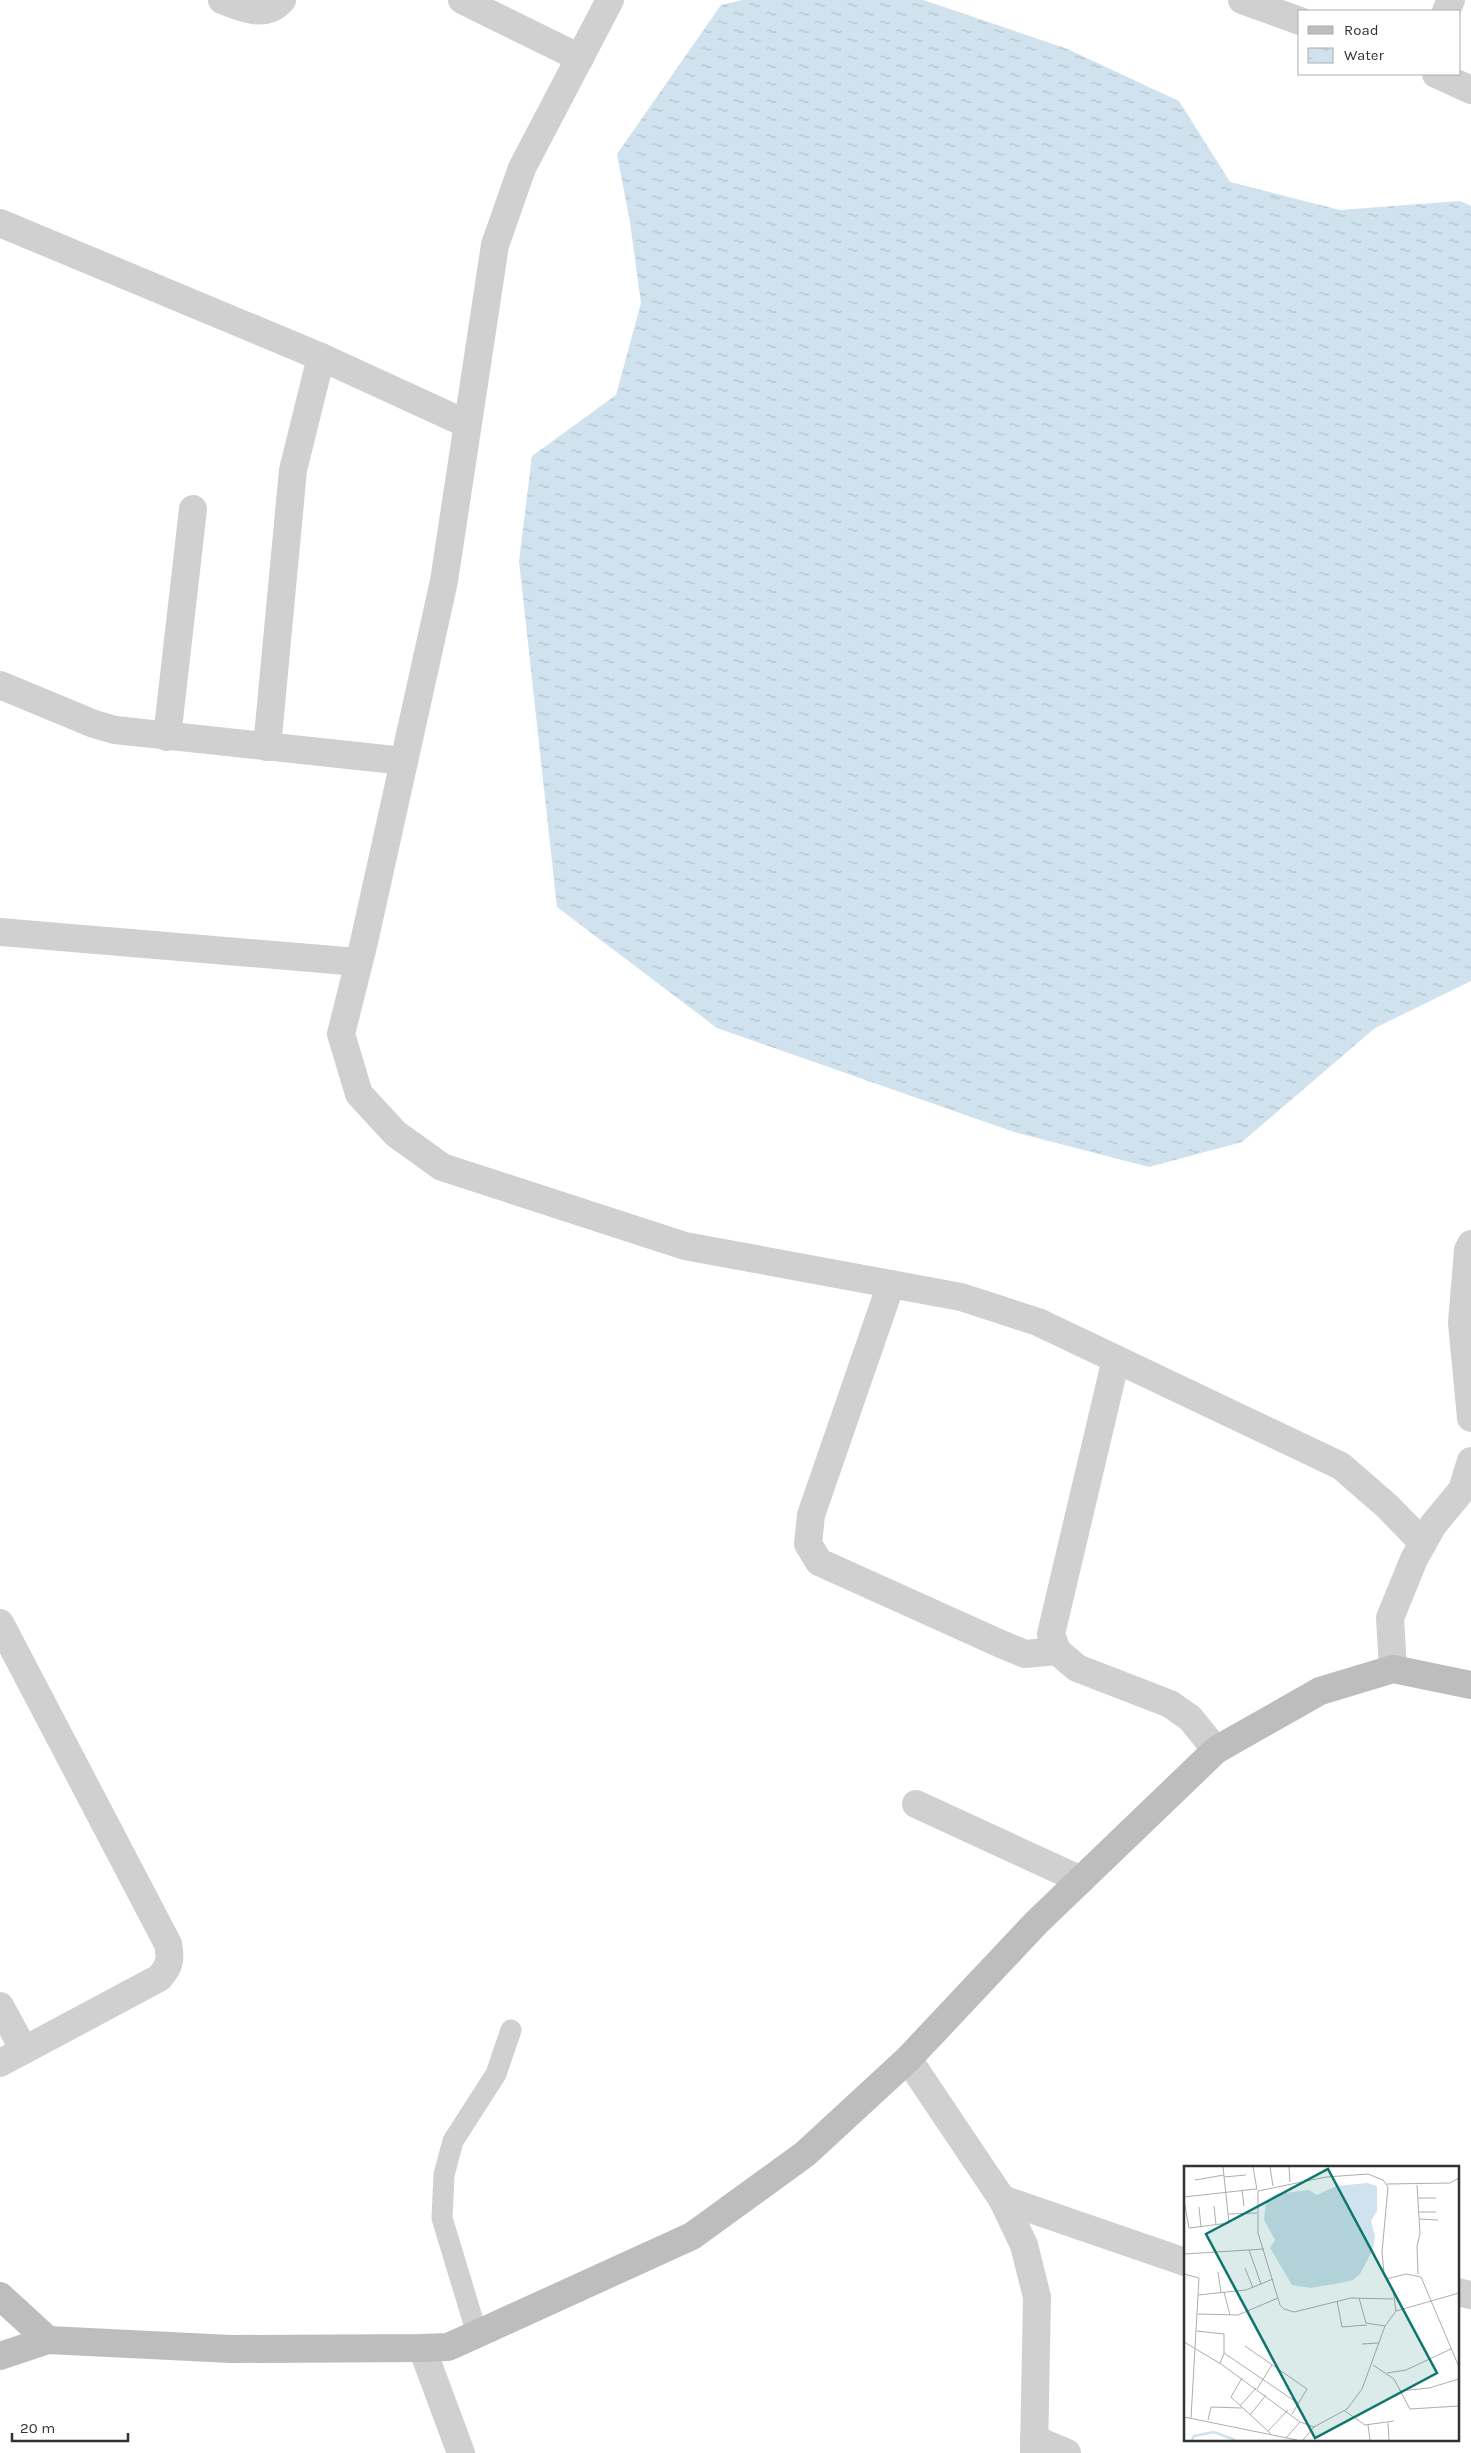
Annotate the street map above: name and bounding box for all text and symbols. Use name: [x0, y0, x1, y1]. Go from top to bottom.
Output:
legend: [1298, 10, 1461, 75]
text: Road: [1344, 21, 1379, 39]
text: Water: [1344, 46, 1385, 64]
inset map: [1184, 2166, 1458, 2440]
scale bar: [12, 2410, 129, 2442]
text: 20 m: [20, 2419, 55, 2437]

